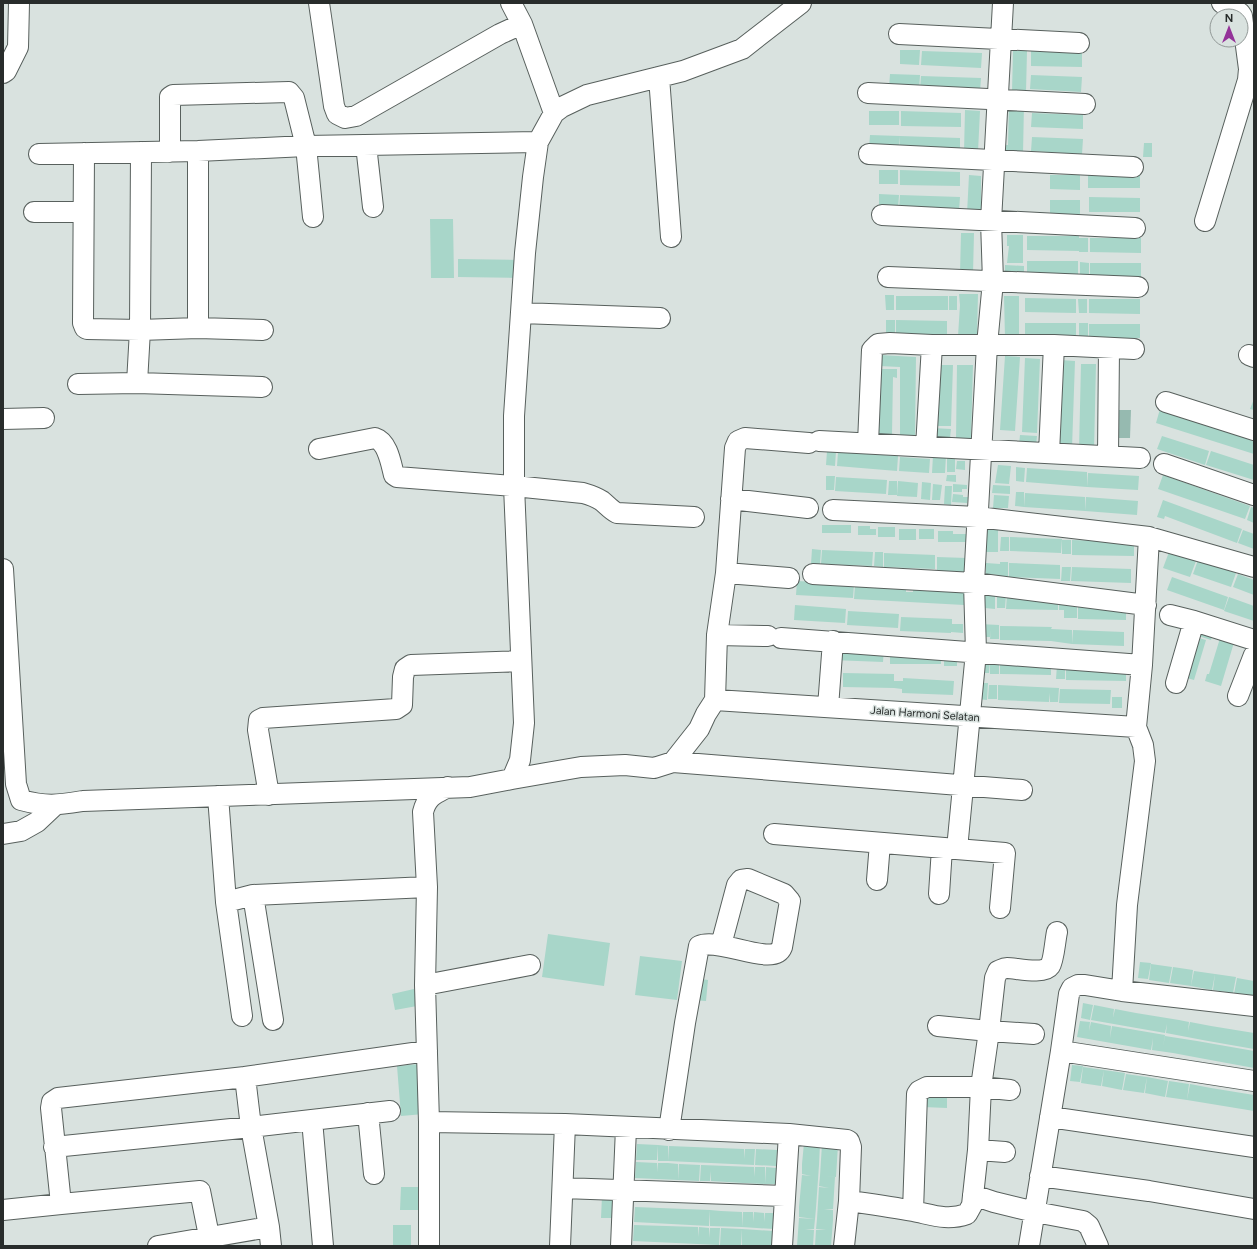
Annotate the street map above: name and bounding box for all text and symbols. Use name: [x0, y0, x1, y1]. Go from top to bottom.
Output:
north arrow: [1209, 8, 1249, 48]
text: N: [1225, 12, 1233, 25]
street label: Jalan Harmoni Selatan: [870, 704, 980, 724]

